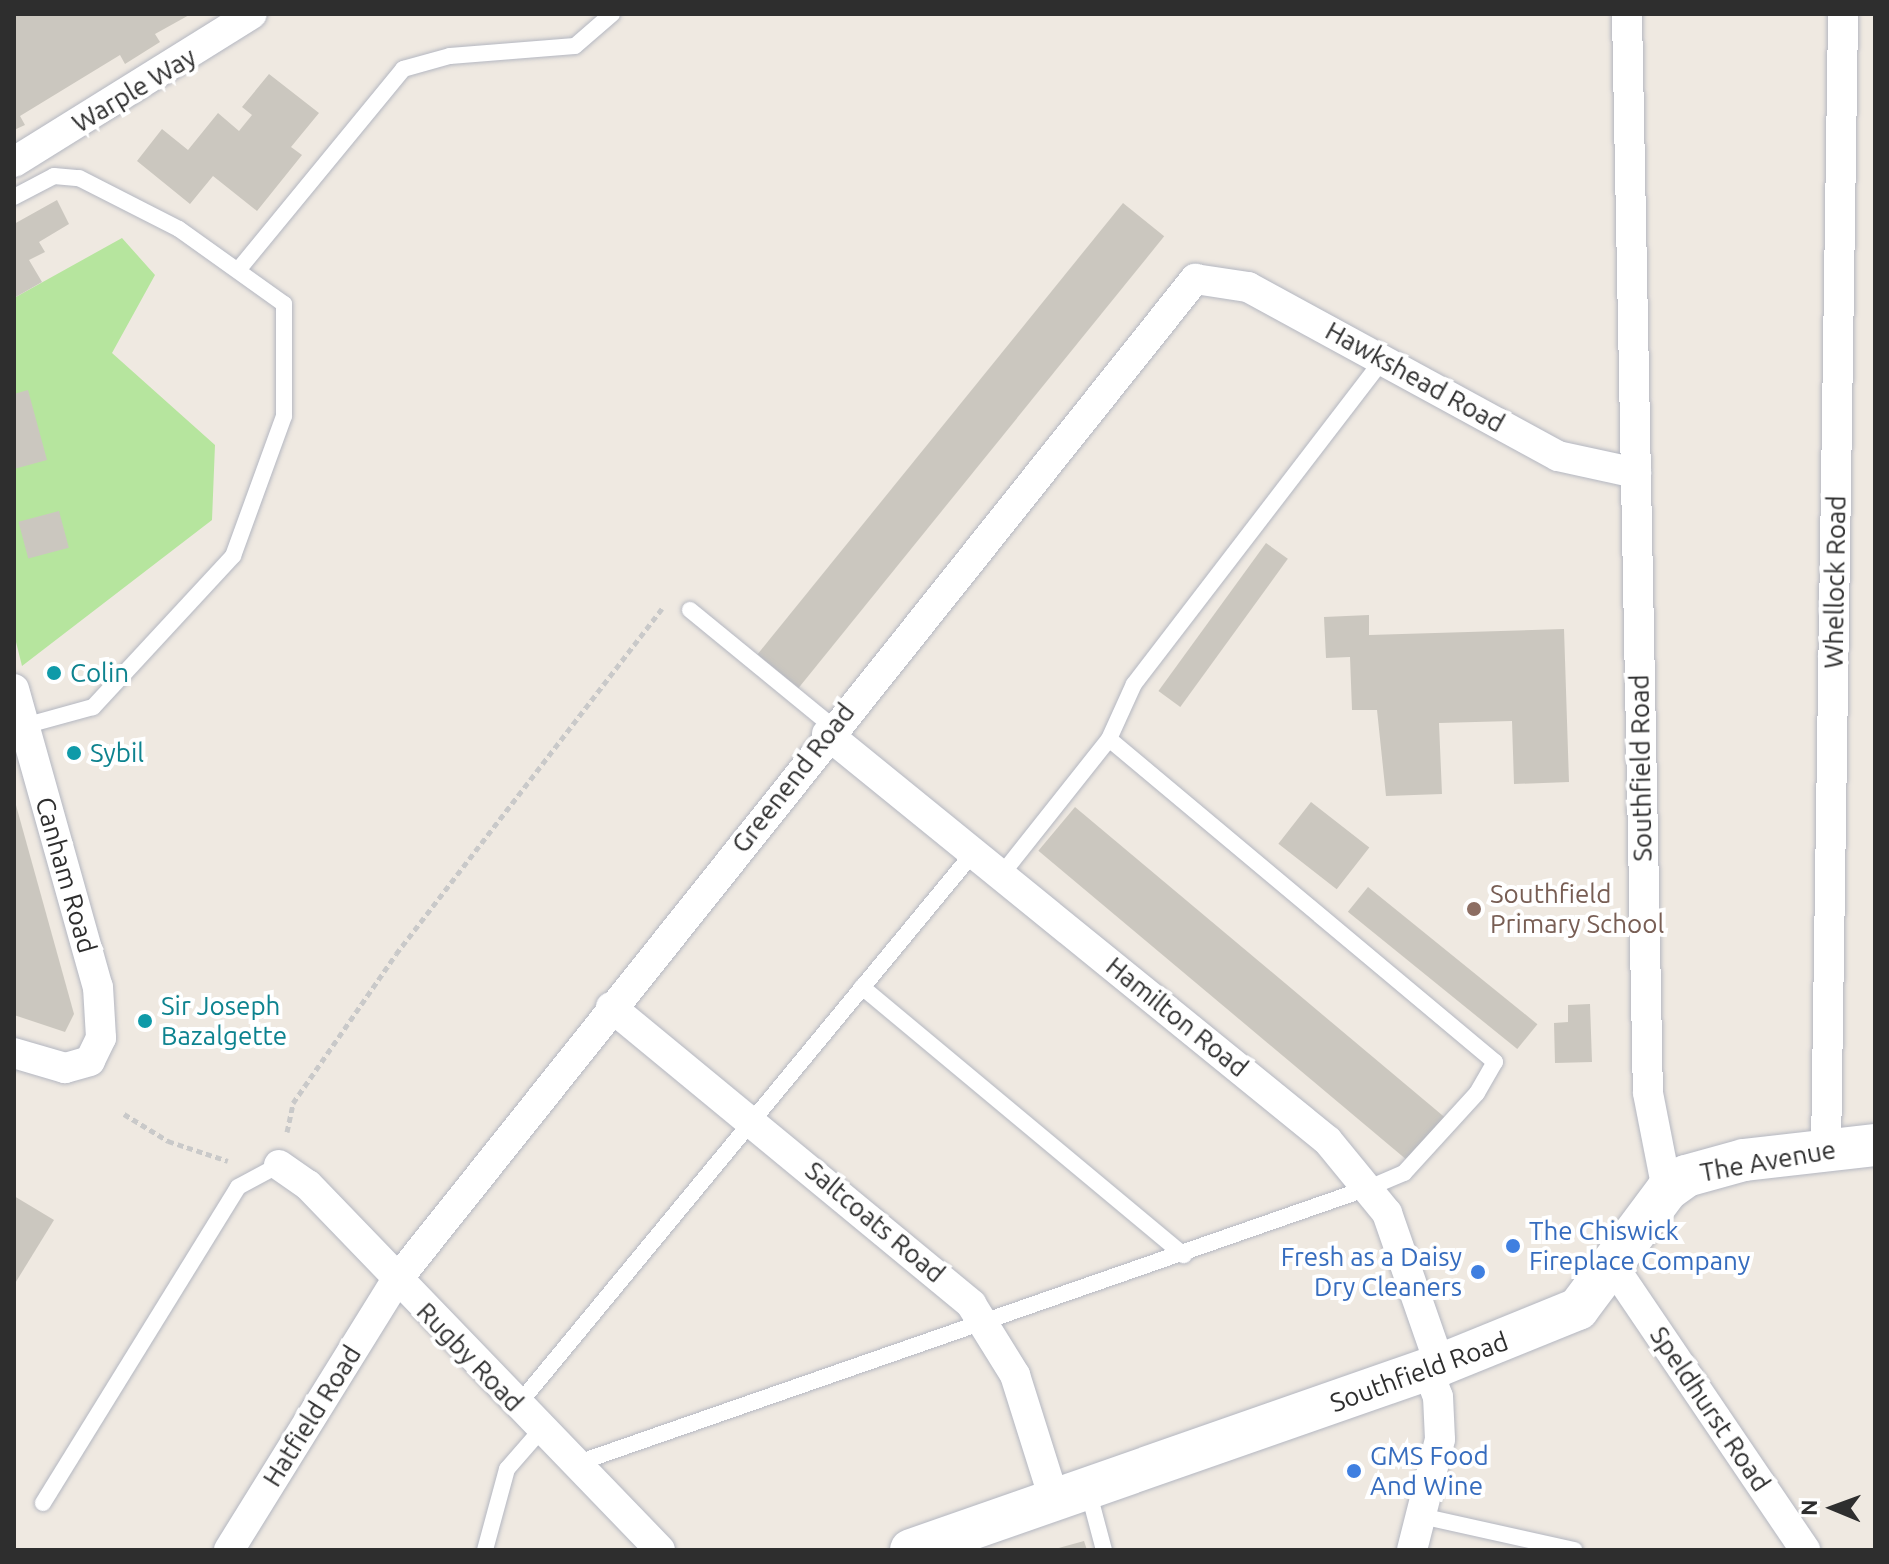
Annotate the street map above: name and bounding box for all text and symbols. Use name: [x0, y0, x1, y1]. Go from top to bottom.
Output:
street label: Warple Way: [67, 41, 201, 139]
street label: Hawkshead Road: [1320, 315, 1510, 439]
street label: Whellock Road: [1818, 495, 1852, 669]
place label: Colin: [70, 657, 129, 689]
marker: Colin: [45, 664, 63, 682]
street label: Southfield Road: [1624, 674, 1658, 862]
street label: Greenend Road: [725, 697, 861, 859]
place label: Sybil: [90, 737, 144, 769]
marker: Sybil: [65, 744, 83, 762]
street label: Canham Road: [29, 793, 103, 957]
place label: Southfield Primary School: [1490, 878, 1664, 940]
marker: Southfield Primary School: [1465, 900, 1483, 918]
street label: Hamilton Road: [1100, 950, 1254, 1084]
place label: Sir Joseph Bazalgette: [161, 990, 287, 1052]
marker: Sir Joseph Bazalgette: [136, 1012, 154, 1030]
street label: The Avenue: [1698, 1134, 1838, 1188]
street label: Saltcoats Road: [799, 1155, 951, 1289]
place label: The Chiswick Fireplace Company: [1529, 1215, 1750, 1276]
marker: The Chiswick Fireplace Company: [1504, 1237, 1522, 1255]
place label: Fresh as a Daisy Dry Cleaners: [1281, 1241, 1462, 1302]
marker: Fresh as a Daisy Dry Cleaners: [1469, 1263, 1487, 1281]
street label: Rugby Road: [410, 1296, 530, 1418]
street label: Speldhurst Road: [1643, 1321, 1777, 1497]
street label: Southfield Road: [1326, 1325, 1512, 1419]
street label: Hatfield Road: [256, 1340, 368, 1492]
place label: GMS Food And Wine: [1370, 1440, 1489, 1502]
marker: GMS Food And Wine: [1345, 1462, 1363, 1480]
north arrow: [1793, 1468, 1873, 1548]
text: N: [1796, 1499, 1821, 1516]

